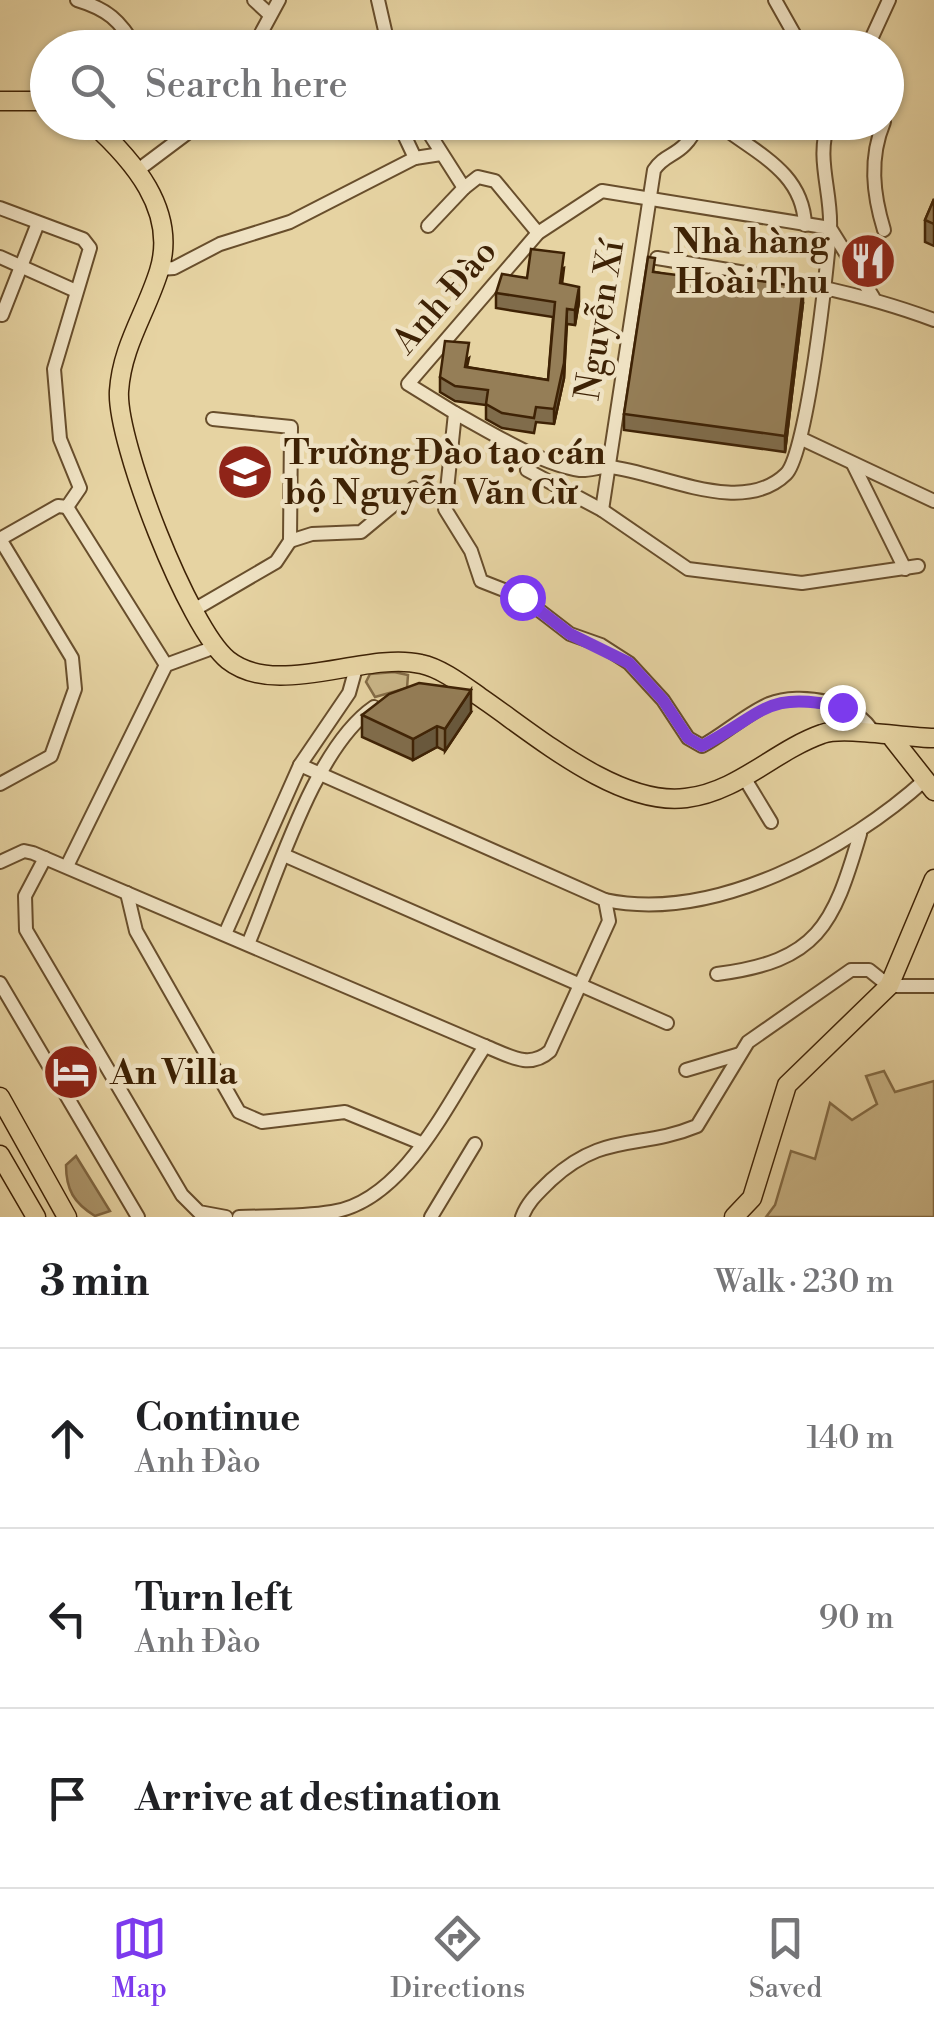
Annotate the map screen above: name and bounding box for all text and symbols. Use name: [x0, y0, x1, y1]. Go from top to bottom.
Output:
search box: [30, 30, 904, 140]
icon: search: [65, 58, 120, 113]
text: Search here: [145, 62, 348, 109]
place label: Nhà hàng Hoài Thu: [673, 221, 830, 304]
street label: Anh Đào: [383, 231, 506, 364]
restaurant icon: Nhà hàng Hoài Thu: [838, 231, 898, 291]
street label: Nguyễn Xí: [567, 236, 635, 403]
place label: Trường Đào tạo cán bộ Nguyễn Văn Cừ: [284, 432, 606, 515]
school or university icon: Trường Đào tạo cán bộ Nguyễn Văn Cừ: [215, 442, 275, 502]
route start: [500, 575, 546, 621]
route end: [820, 685, 866, 731]
hotel icon: An Villa: [41, 1042, 101, 1102]
place label: An Villa: [109, 1052, 238, 1095]
text: 3 min: [40, 1256, 149, 1309]
text: Walk · 230 m: [714, 1262, 894, 1302]
text: Continue: [135, 1395, 300, 1442]
icon: ahead: [40, 1411, 95, 1466]
text: 140 m: [807, 1418, 894, 1458]
text: Anh Đào: [135, 1442, 261, 1482]
text: Turn left: [135, 1575, 292, 1622]
icon: left: [40, 1591, 95, 1646]
text: 90 m: [819, 1598, 894, 1638]
text: Anh Đào: [135, 1622, 261, 1662]
icon: arrive: [40, 1771, 95, 1826]
text: Arrive at destination: [135, 1775, 501, 1822]
tab: Map: [112, 1911, 167, 2006]
tab: Directions: [390, 1911, 525, 2006]
tab: Saved: [749, 1911, 822, 2006]

